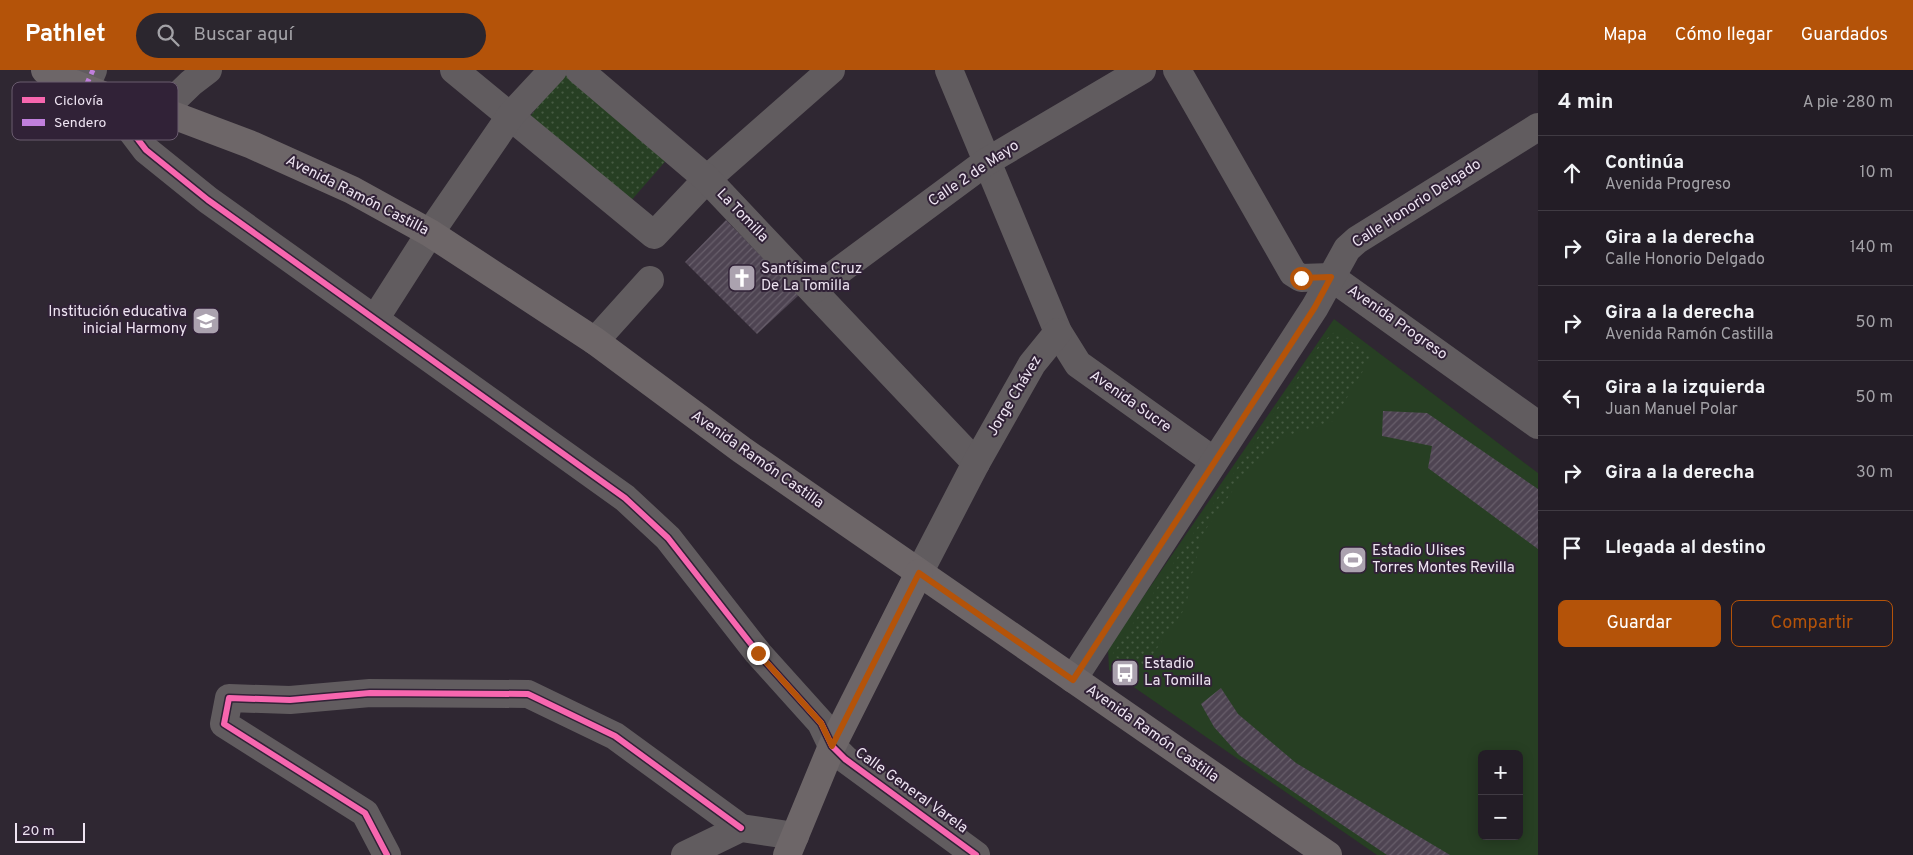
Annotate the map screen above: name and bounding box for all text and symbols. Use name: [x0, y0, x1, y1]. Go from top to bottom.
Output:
search box: [136, 13, 486, 58]
text: Pathlet: [25, 20, 106, 50]
icon: search: [154, 21, 182, 49]
text: Buscar aquí: [194, 23, 293, 47]
text: Mapa: [1603, 24, 1647, 47]
text: Cómo llegar: [1675, 24, 1773, 47]
text: Guardados: [1801, 24, 1888, 47]
legend: [12, 82, 178, 140]
text: 4 min: [1558, 89, 1614, 116]
text: Ciclovía: [54, 93, 103, 110]
text: A pie · 280 m: [1803, 93, 1893, 113]
text: Sendero: [54, 115, 107, 132]
street label: Calle 2 de Mayo: [925, 137, 1023, 211]
text: Continúa: [1605, 151, 1684, 175]
street label: Avenida Ramón Castilla: [282, 152, 432, 240]
street label: Calle Honorio Delgado: [1349, 155, 1485, 253]
icon: ahead: [1558, 159, 1586, 187]
text: 10 m: [1859, 163, 1893, 183]
text: Avenida Progreso: [1605, 175, 1731, 195]
street label: La Tomilla: [712, 185, 772, 247]
text: Gira a la derecha: [1605, 226, 1755, 250]
icon: right: [1558, 234, 1586, 262]
text: 140 m: [1850, 238, 1893, 258]
text: Calle Honorio Delgado: [1605, 250, 1765, 270]
place label: Santísima Cruz De La Tomilla: [761, 260, 862, 296]
church icon: Santísima Cruz De La Tomilla: [727, 263, 757, 293]
route start: [1290, 267, 1313, 290]
street label: Avenida Progreso: [1343, 281, 1451, 365]
text: Gira a la derecha: [1605, 301, 1755, 325]
place label: Institución educativa inicial Harmony: [48, 303, 187, 339]
school or university icon: Institución educativa inicial Harmony: [191, 306, 221, 336]
icon: right: [1558, 309, 1586, 337]
text: 50 m: [1856, 313, 1893, 333]
text: Avenida Ramón Castilla: [1605, 325, 1773, 345]
street label: Jorge Chávez: [983, 352, 1047, 440]
street label: Avenida Sucre: [1085, 367, 1175, 437]
text: Gira a la izquierda: [1605, 376, 1765, 400]
icon: left: [1558, 384, 1586, 412]
text: 50 m: [1856, 388, 1893, 408]
text: Juan Manuel Polar: [1605, 400, 1738, 420]
street label: Avenida Ramón Castilla: [687, 407, 827, 513]
icon: right: [1558, 459, 1586, 487]
text: Gira a la derecha: [1605, 461, 1755, 485]
text: 30 m: [1856, 463, 1893, 483]
icon: arrive: [1558, 534, 1586, 562]
text: Llegada al destino: [1605, 536, 1766, 560]
place label: Estadio Ulises Torres Montes Revilla: [1372, 542, 1515, 578]
sports icon: Estadio Ulises Torres Montes Revilla: [1338, 545, 1368, 575]
button: Guardar: [1558, 600, 1721, 647]
button: Compartir: [1731, 600, 1893, 647]
route end: [747, 642, 770, 665]
place label: Estadio La Tomilla: [1144, 655, 1211, 691]
bus stop icon: Estadio La Tomilla: [1110, 658, 1140, 688]
street label: Avenida Ramón Castilla: [1082, 681, 1222, 787]
street label: Calle General Varela: [851, 744, 971, 838]
map controls: [1478, 750, 1523, 840]
button: +: [1478, 750, 1523, 795]
button: −: [1478, 795, 1523, 840]
scale bar: [15, 820, 85, 843]
text: 20 m: [22, 823, 55, 840]

